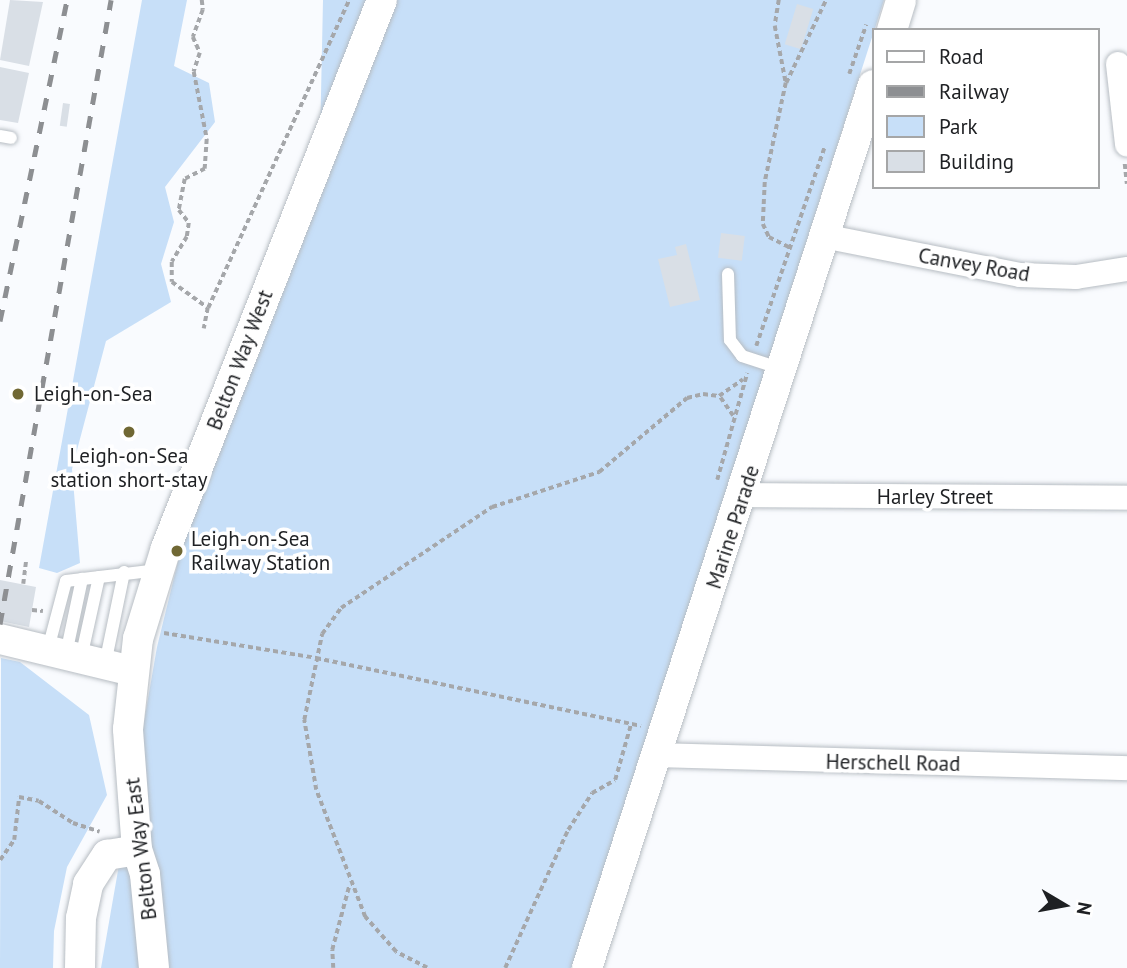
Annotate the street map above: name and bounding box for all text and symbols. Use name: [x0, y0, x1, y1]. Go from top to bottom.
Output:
legend: [872, 28, 1099, 189]
text: Road: [939, 43, 983, 70]
text: Railway: [939, 78, 1009, 105]
text: Park: [939, 113, 978, 140]
text: Building: [939, 148, 1014, 175]
street label: Canvey Road: [916, 243, 1032, 287]
street label: Belton Way West: [201, 286, 279, 434]
place label: Leigh-on-Sea: [34, 381, 153, 407]
marker: Leigh-on-Sea: [8, 384, 28, 404]
marker: Leigh-on-Sea station short-stay: [121, 424, 137, 440]
place label: Leigh-on-Sea station short-stay: [51, 443, 207, 493]
street label: Marine Parade: [701, 462, 765, 592]
street label: Harley Street: [876, 484, 994, 510]
place label: Leigh-on-Sea Railway Station: [191, 526, 331, 576]
marker: Leigh-on-Sea Railway Station: [169, 543, 185, 559]
street label: Herschell Road: [825, 749, 961, 777]
street label: Belton Way East: [120, 776, 162, 922]
north arrow: [1029, 870, 1099, 940]
text: N: [1072, 900, 1098, 917]

